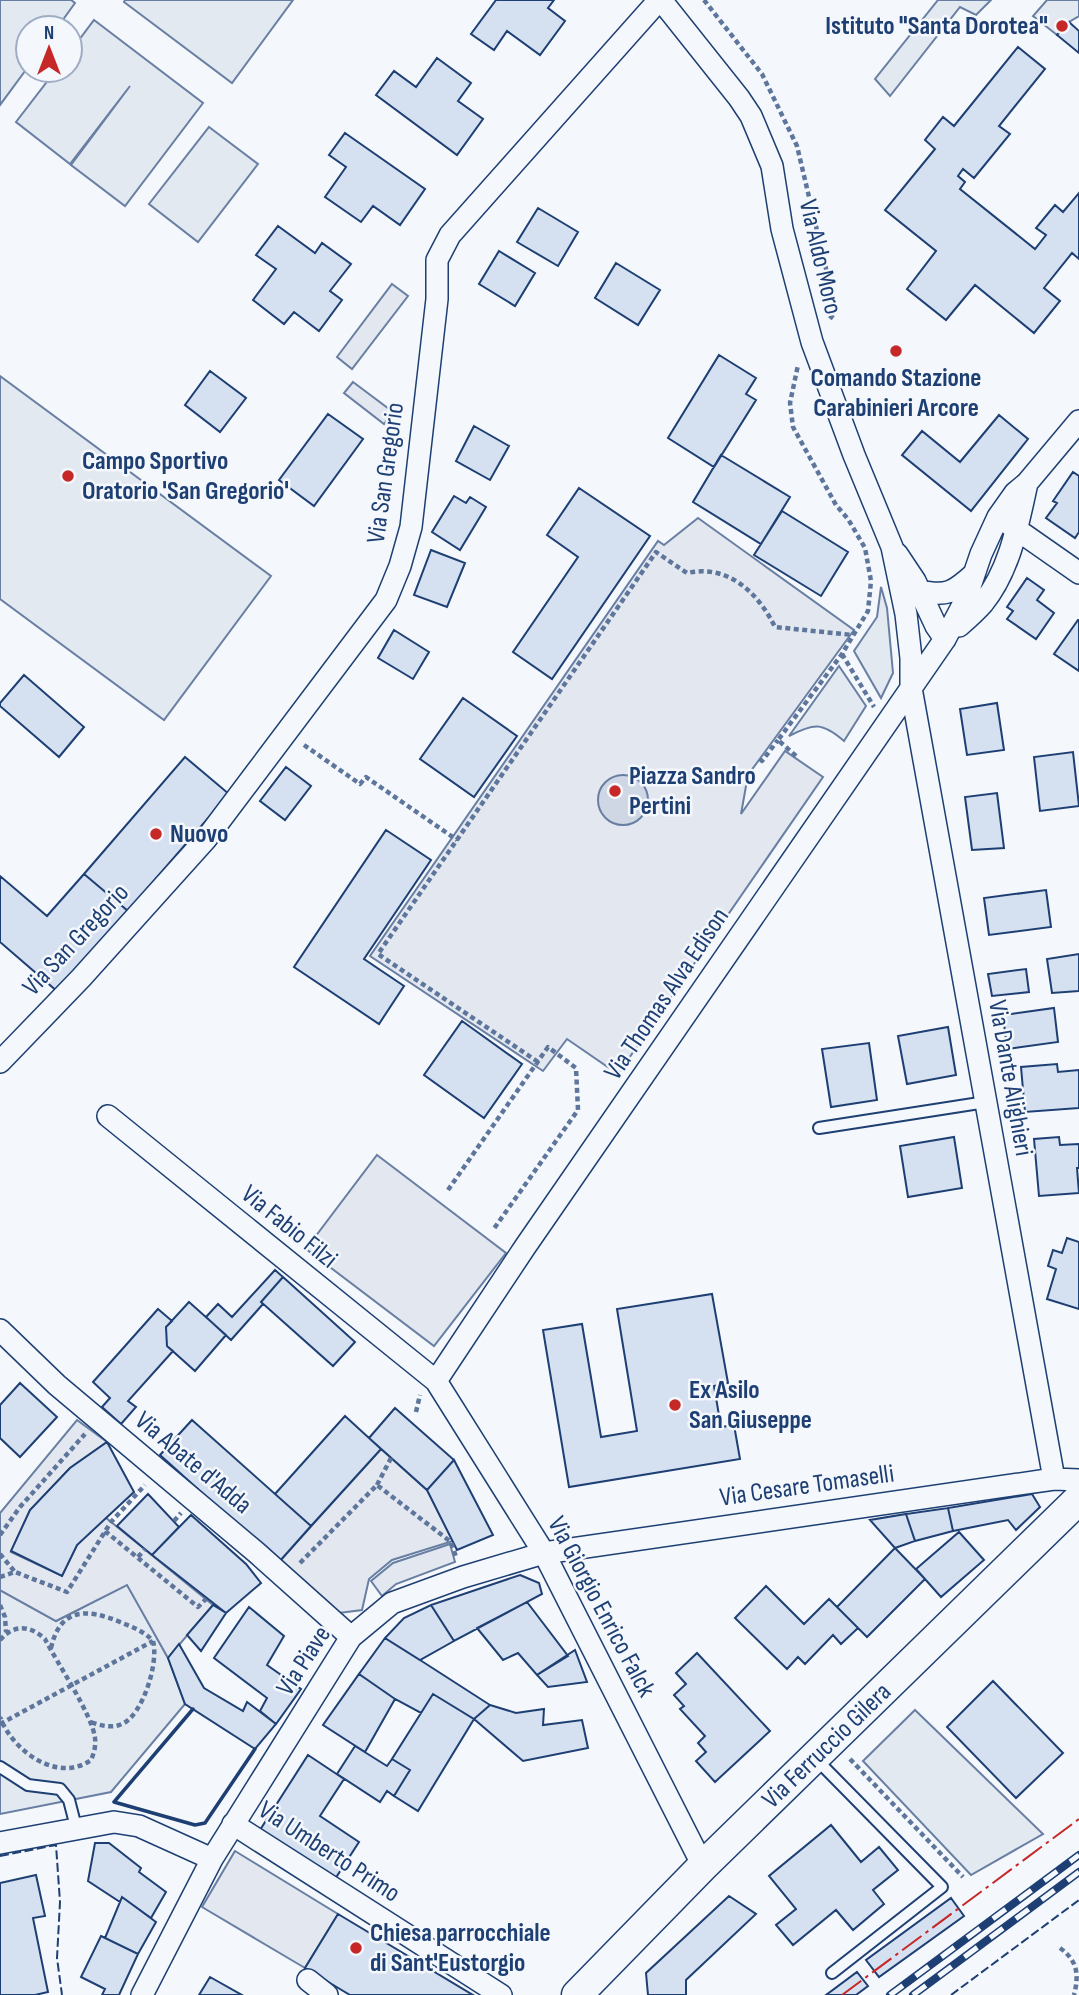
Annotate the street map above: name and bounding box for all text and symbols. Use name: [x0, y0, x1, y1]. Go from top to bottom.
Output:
place label: Istituto "Santa Dorotea": [825, 11, 1048, 42]
north arrow: [14, 14, 84, 84]
marker: Istituto "Santa Dorotea": [1054, 18, 1070, 34]
text: N: [44, 22, 54, 45]
street label: Via Aldo Moro: [792, 197, 848, 317]
marker: Comando Stazione Carabinieri Arcore: [888, 343, 904, 359]
place label: Comando Stazione Carabinieri Arcore: [811, 363, 981, 424]
street label: Via San Gregorio: [361, 401, 411, 545]
place label: Campo Sportivo Oratorio 'San Gregorio': [82, 446, 289, 507]
marker: Campo Sportivo Oratorio 'San Gregorio': [60, 468, 76, 484]
place label: Piazza Sandro Pertini: [629, 761, 756, 822]
marker: Piazza Sandro Pertini: [607, 783, 623, 799]
place label: Nuovo: [170, 819, 228, 850]
marker: Nuovo: [148, 826, 164, 842]
street label: Via San Gregorio: [16, 878, 136, 1002]
street label: Via Thomas Alva Edison: [598, 902, 736, 1086]
street label: Via Dante Alighieri: [981, 998, 1039, 1158]
street label: Via Fabio Filzi: [235, 1179, 343, 1275]
place label: Ex Asilo San Giuseppe: [689, 1375, 812, 1436]
marker: Ex Asilo San Giuseppe: [667, 1397, 683, 1413]
street label: Via Abate d'Adda: [128, 1405, 258, 1521]
street label: Via Cesare Tomaselli: [718, 1458, 896, 1514]
street label: Via Giorgio Enrico Falck: [540, 1511, 662, 1703]
street label: Via Piave: [270, 1620, 338, 1702]
street label: Via Ferruccio Gilera: [756, 1677, 898, 1815]
street label: Via Umberto Primo: [252, 1795, 406, 1909]
place label: Chiesa parrocchiale di Sant'Eustorgio: [370, 1918, 551, 1979]
marker: Chiesa parrocchiale di Sant'Eustorgio: [348, 1940, 364, 1956]

